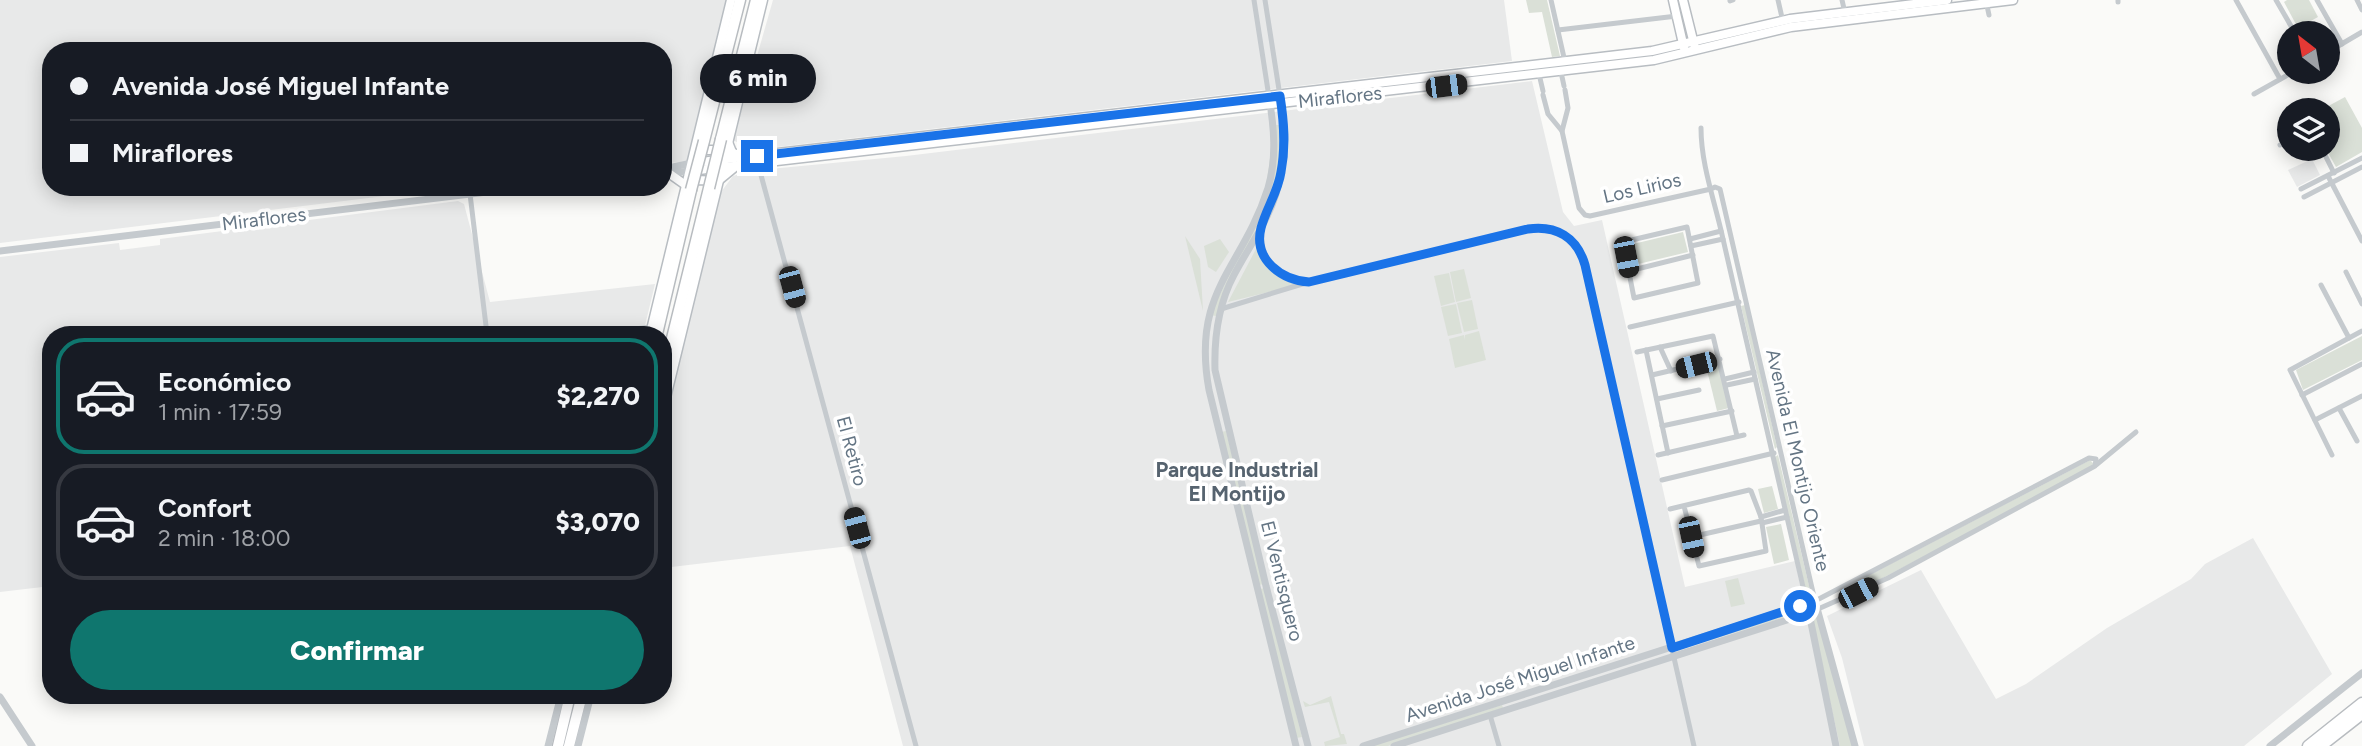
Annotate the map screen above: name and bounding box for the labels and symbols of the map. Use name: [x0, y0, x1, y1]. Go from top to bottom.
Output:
north arrow: [2277, 21, 2340, 84]
callout: 6 min: [699, 54, 815, 104]
car: [1424, 73, 1469, 99]
street label: Miraflores: [1297, 81, 1383, 113]
route end: [741, 140, 773, 172]
street label: Los Lirios: [1601, 168, 1683, 208]
street label: Miraflores: [221, 202, 307, 236]
car: [1612, 234, 1641, 280]
car: [777, 264, 808, 310]
street label: Avenida El Montijo Oriente: [1761, 347, 1835, 573]
car: [1674, 350, 1719, 380]
street label: El Retiro: [832, 414, 872, 488]
district label: Parque Industrial El Montijo: [1155, 457, 1319, 506]
car: [842, 505, 873, 551]
car: [1677, 514, 1706, 560]
street label: El Ventisquero: [1256, 518, 1308, 644]
car: [1835, 574, 1882, 612]
route start: [1784, 590, 1816, 622]
street label: Avenida José Miguel Infante: [1402, 631, 1638, 727]

